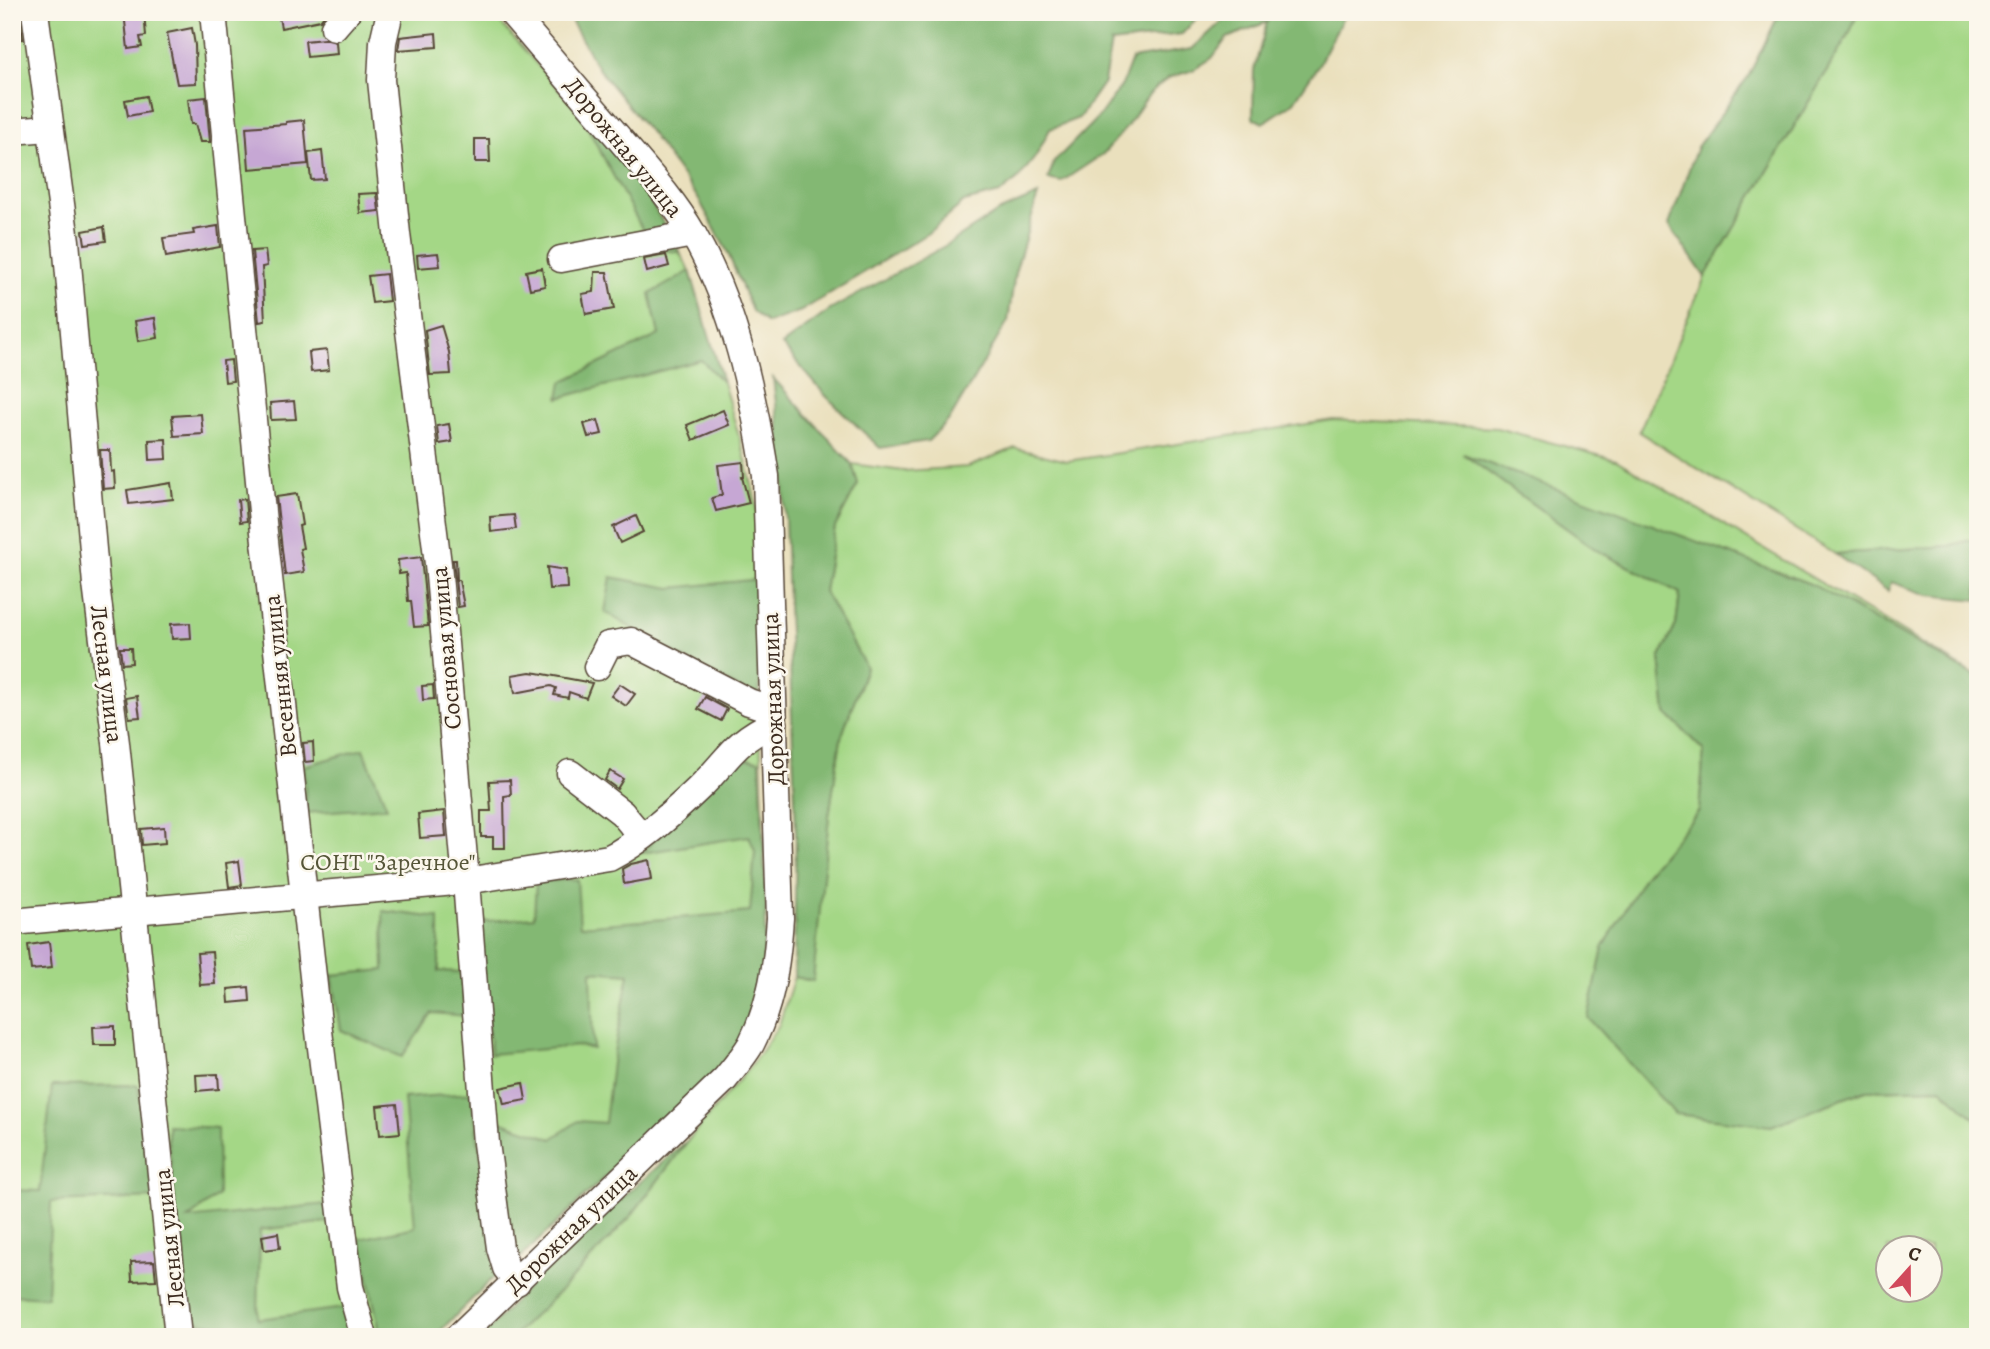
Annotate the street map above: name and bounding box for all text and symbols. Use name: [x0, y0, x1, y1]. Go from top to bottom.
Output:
street label: Дорожная улица: [557, 70, 691, 224]
street label: Сосновая улица: [423, 565, 469, 731]
street label: Весенняя улица: [256, 593, 304, 759]
street label: Лесная улица: [83, 603, 131, 745]
street label: Дорожная улица: [754, 612, 792, 786]
park label: СОНТ "Заречное": [300, 846, 476, 878]
street label: Дорожная улица: [498, 1158, 644, 1300]
street label: Лесная улица: [146, 1167, 192, 1309]
north arrow: [1874, 1234, 1944, 1304]
text: С: [1905, 1240, 1925, 1268]

